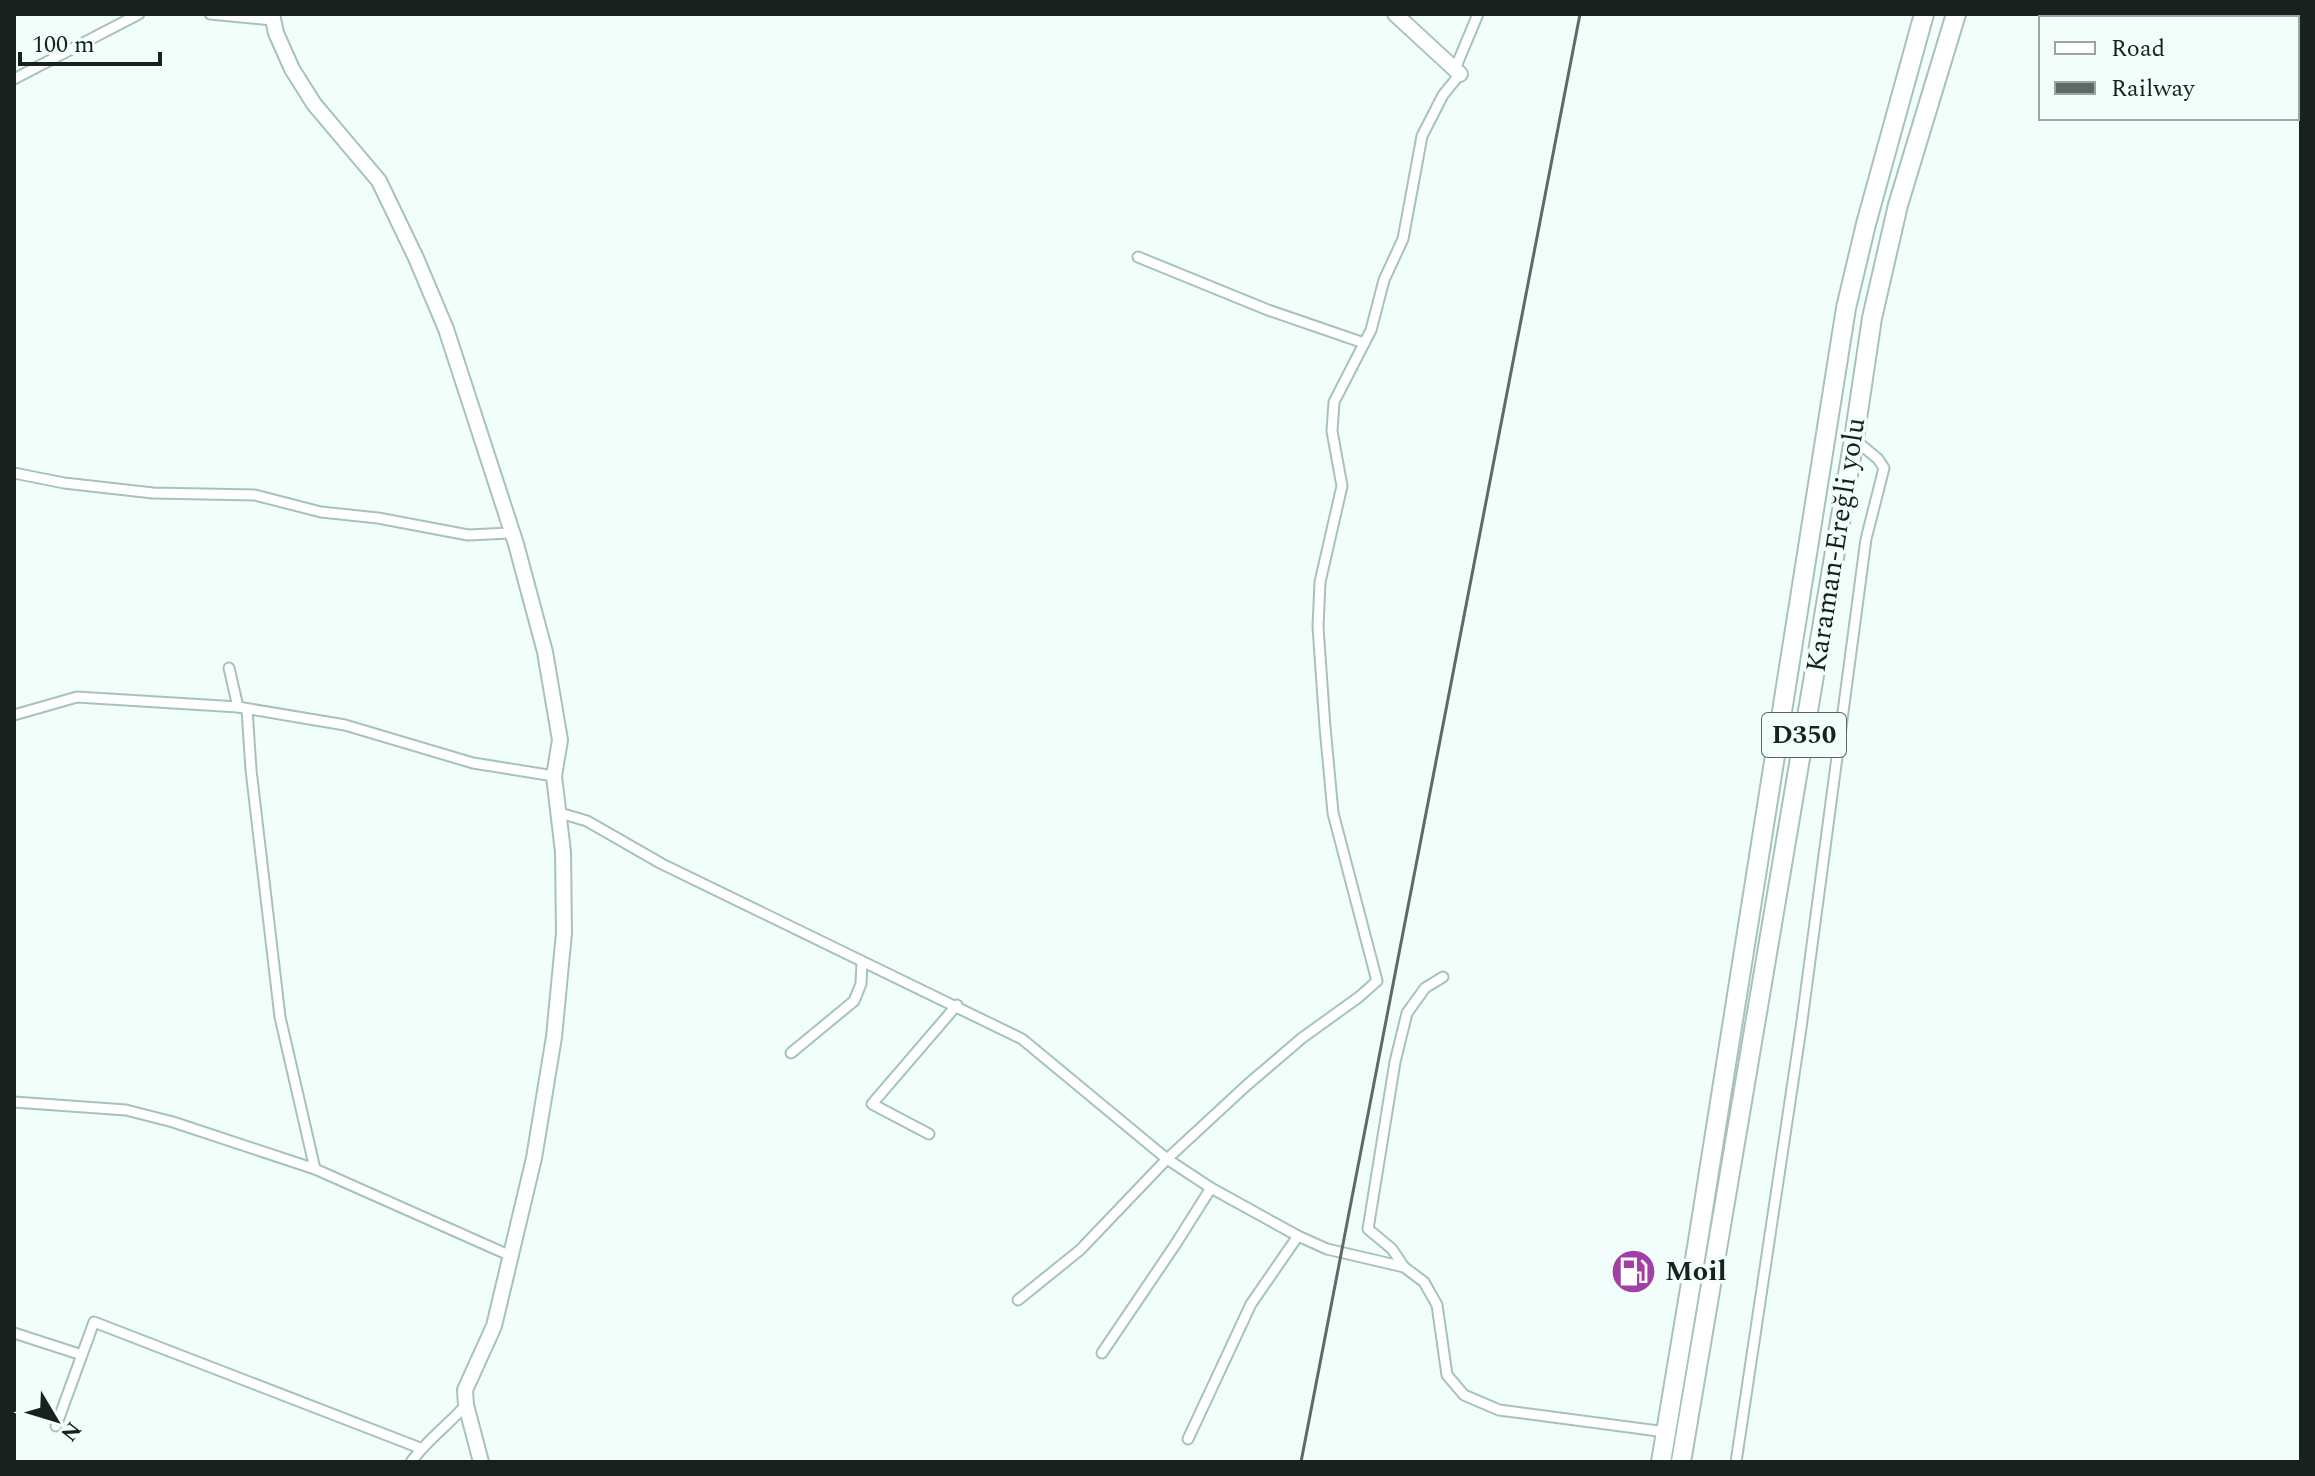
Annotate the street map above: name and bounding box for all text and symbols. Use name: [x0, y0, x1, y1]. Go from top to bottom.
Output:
scale bar: [20, 16, 160, 66]
legend: [2039, 16, 2299, 120]
text: 100 m: [32, 27, 95, 63]
text: Road: [2111, 31, 2165, 67]
text: Railway: [2111, 71, 2196, 107]
street label: Karaman-Ereğli yolu: [1795, 415, 1877, 675]
road number: D350: [1762, 713, 1846, 757]
fuel station icon: Moil: [1610, 1247, 1658, 1295]
place label: Moil: [1665, 1250, 1727, 1293]
north arrow: [16, 1380, 96, 1460]
text: N: [52, 1414, 89, 1449]

